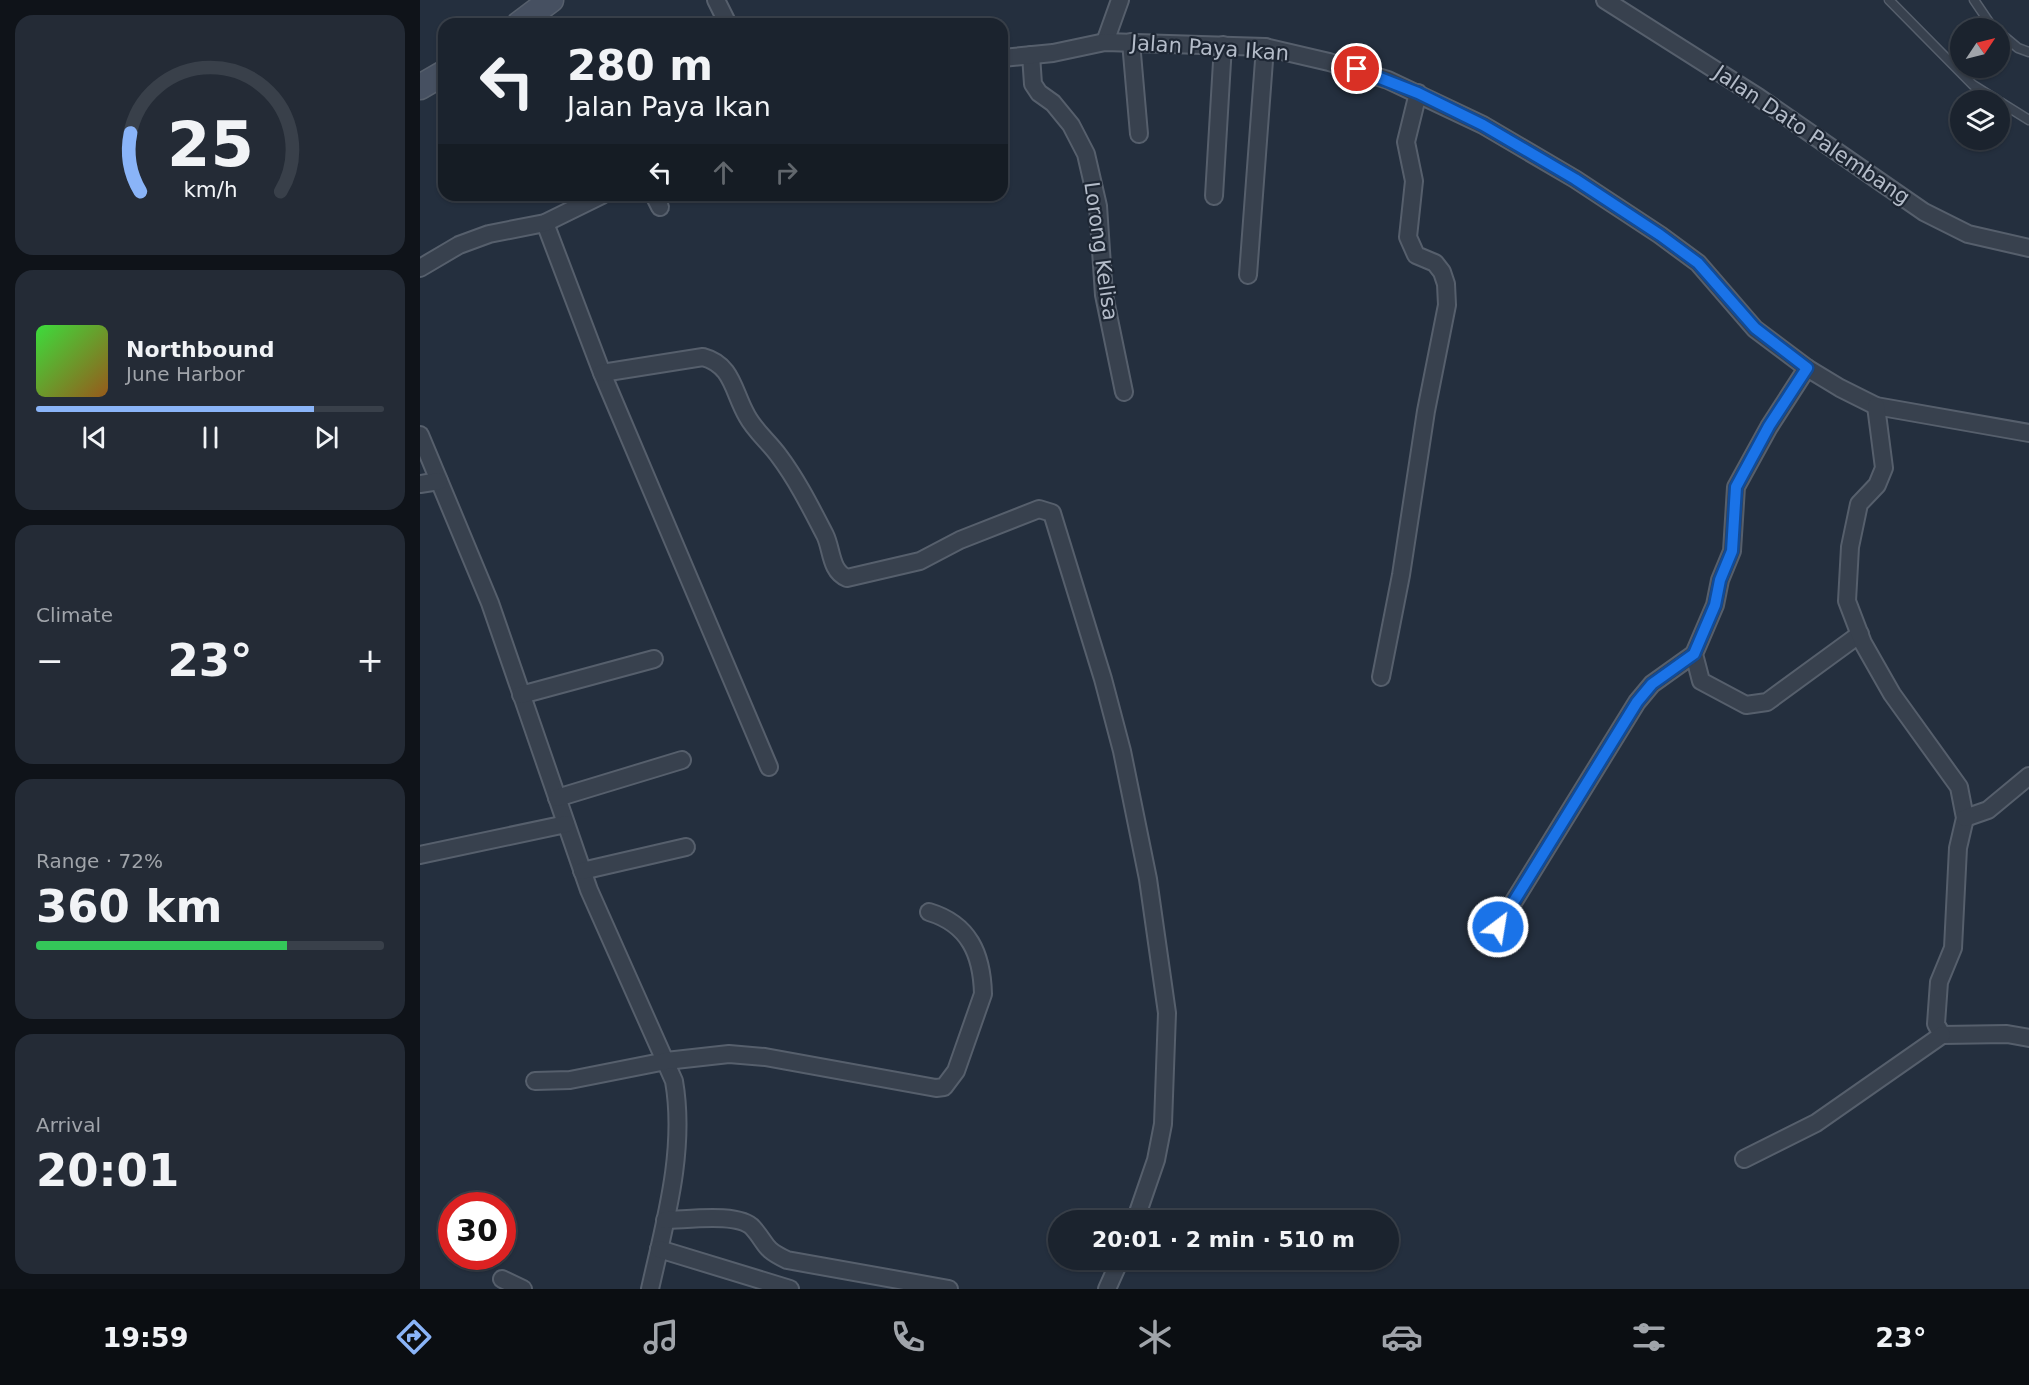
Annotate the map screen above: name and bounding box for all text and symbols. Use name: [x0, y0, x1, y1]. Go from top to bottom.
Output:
north arrow: [1950, 18, 2010, 78]
map controls: [1950, 18, 2010, 150]
street label: Jalan Paya Ikan: [1128, 30, 1290, 65]
text: 280 m: [567, 41, 713, 90]
icon: left: [468, 42, 546, 120]
pin: [1331, 43, 1382, 94]
icon: arrive: [1340, 52, 1373, 85]
street label: Jalan Dato Palembang: [1708, 59, 1915, 210]
button: layers: [1950, 90, 2010, 150]
text: Jalan Paya Ikan: [567, 91, 771, 122]
text: 25: [167, 108, 253, 181]
icon: left: [644, 156, 677, 189]
icon: ahead: [707, 156, 740, 189]
icon: right: [770, 156, 803, 189]
text: km/h: [183, 177, 237, 202]
street label: Lorong Kelisa: [1079, 180, 1123, 322]
text: Northbound: [126, 337, 275, 362]
text: June Harbor: [126, 362, 245, 386]
icon: previous: [78, 421, 111, 454]
icon: pause: [194, 421, 227, 454]
icon: next: [310, 421, 343, 454]
text: Climate: [36, 603, 113, 627]
text: 23°: [167, 634, 253, 687]
text: −: [36, 641, 64, 680]
text: +: [356, 641, 384, 680]
text: Range · 72%: [36, 849, 163, 873]
text: 360 km: [36, 880, 222, 933]
position arrow: [1466, 895, 1530, 959]
text: Arrival: [36, 1113, 101, 1137]
text: 20:01: [36, 1144, 179, 1197]
speed limit sign: 30: [438, 1192, 516, 1270]
text: 20:01 · 2 min · 510 m: [1092, 1227, 1355, 1252]
icon: directions: [393, 1316, 435, 1358]
icon: music: [640, 1316, 682, 1358]
icon: phone: [887, 1316, 929, 1358]
icon: climate: [1134, 1316, 1176, 1358]
icon: car: [1381, 1316, 1423, 1358]
icon: filters: [1628, 1316, 1670, 1358]
text: 19:59: [102, 1322, 188, 1353]
text: 23°: [1875, 1322, 1926, 1353]

